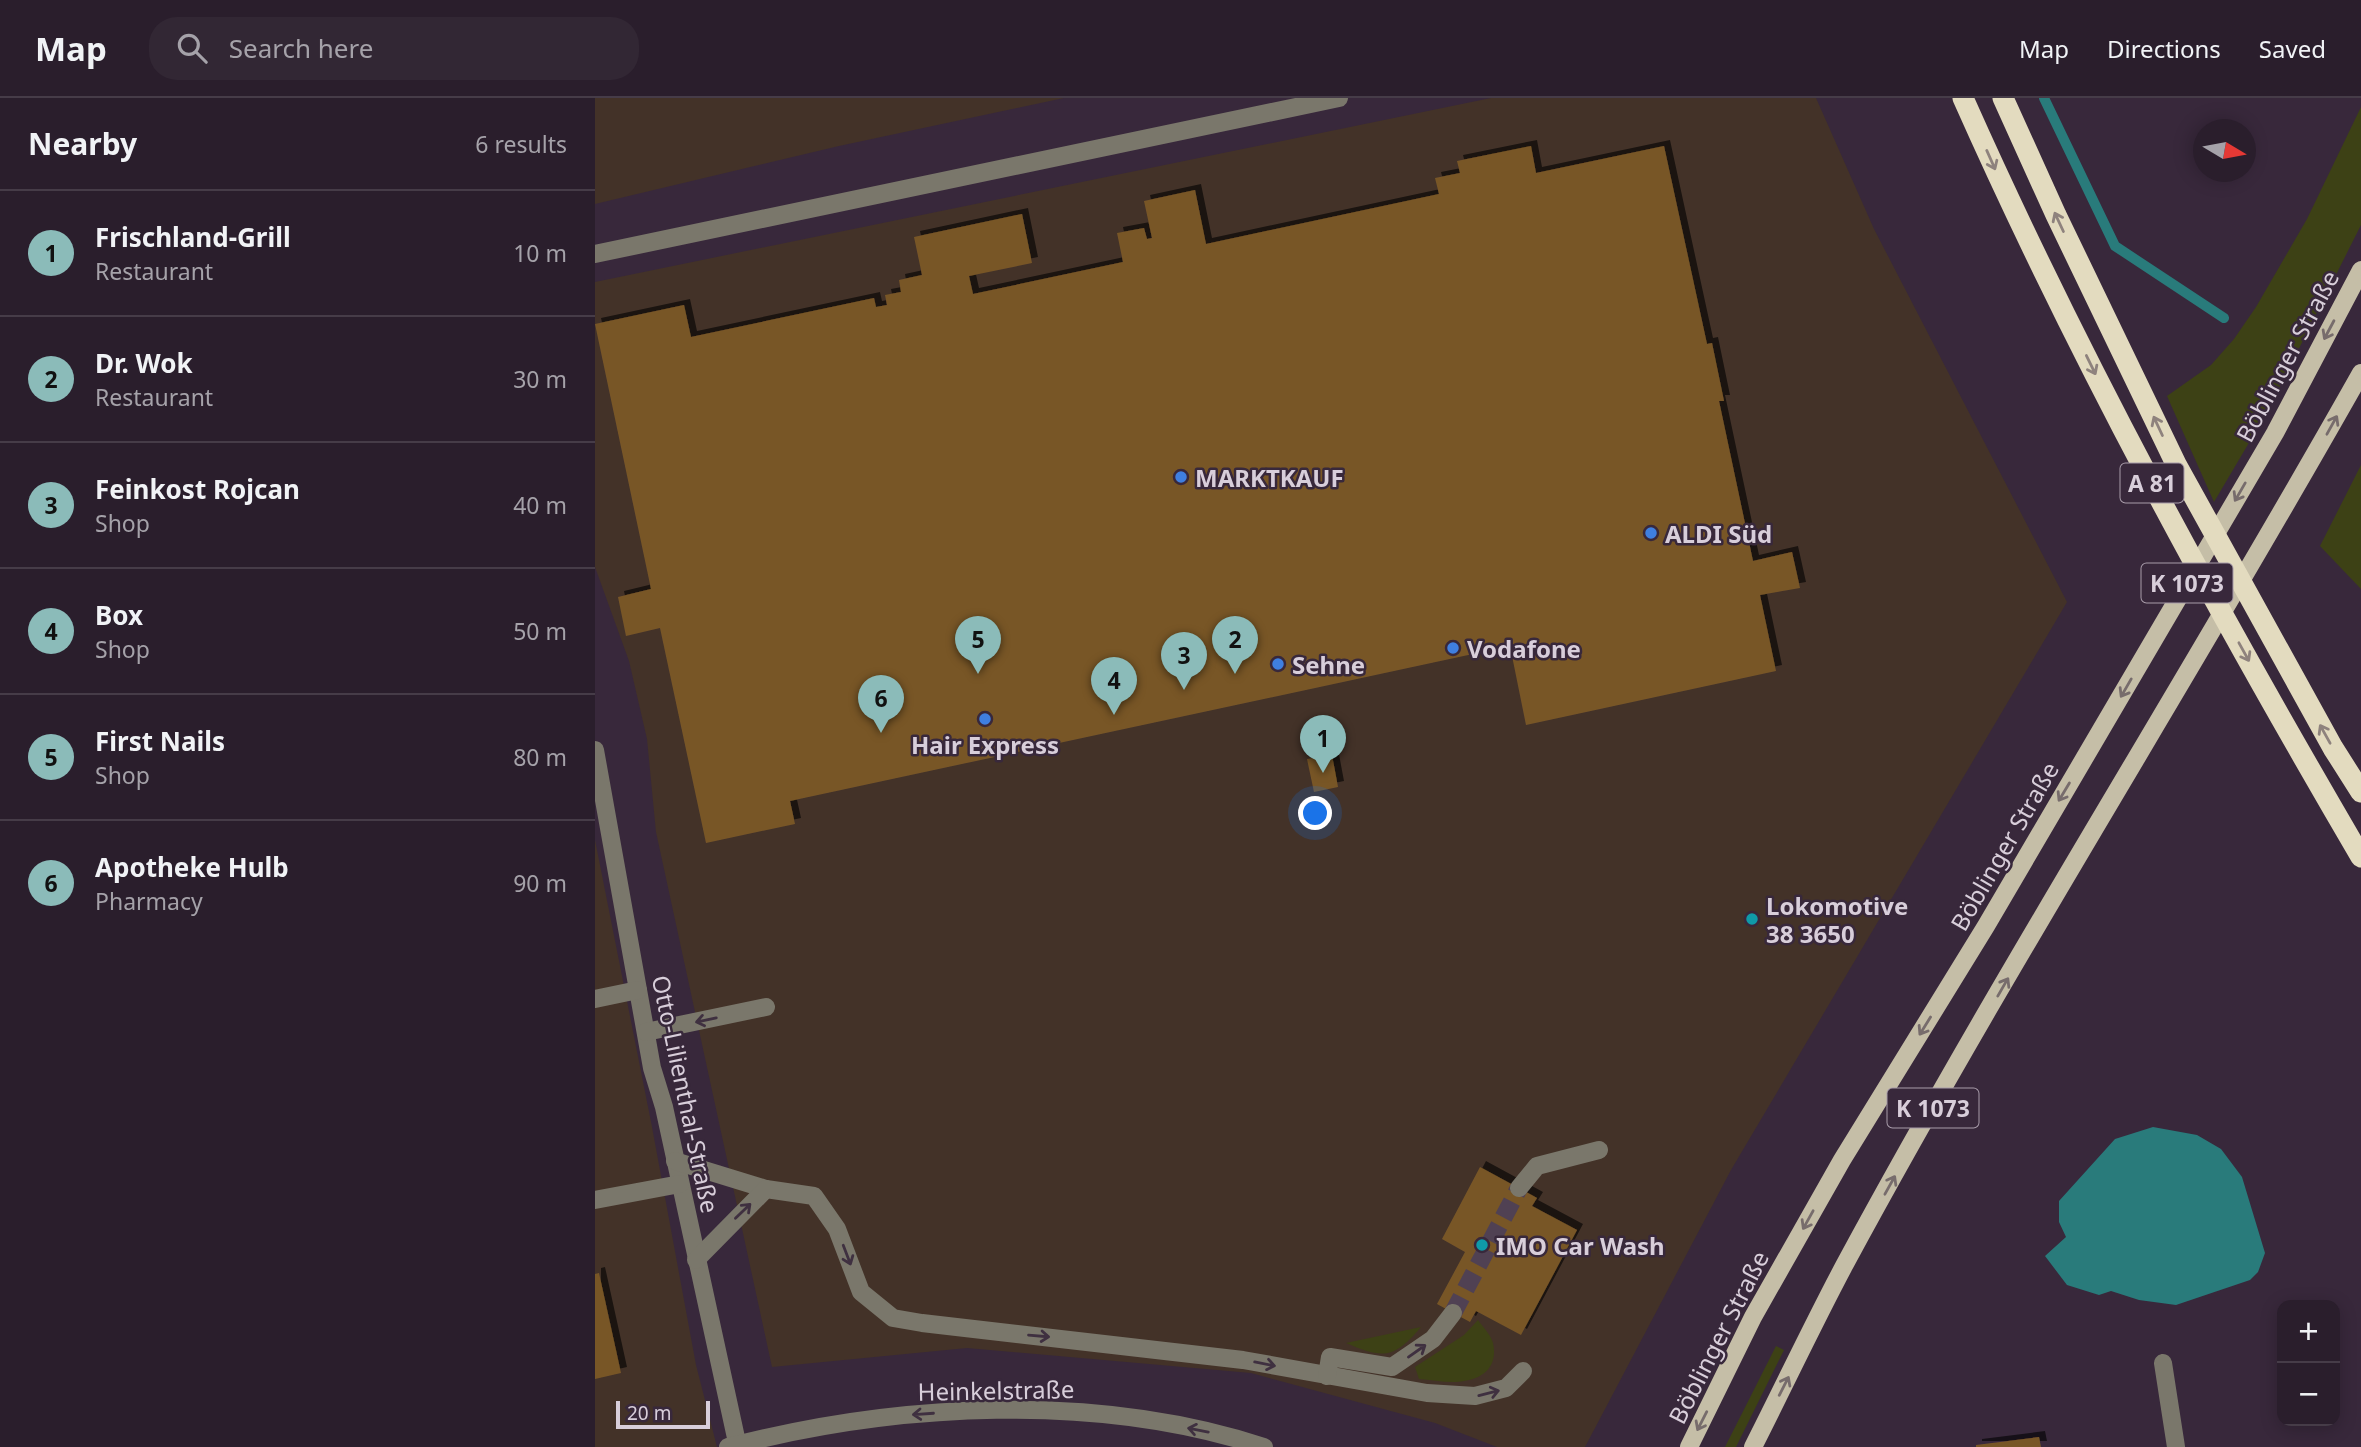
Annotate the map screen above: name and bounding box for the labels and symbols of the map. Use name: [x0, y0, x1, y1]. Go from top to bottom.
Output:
north arrow: [2193, 119, 2256, 182]
one-way arrow: [1985, 149, 1998, 171]
one-way arrow: [2052, 212, 2065, 233]
street label: Böblinger Straße: [2228, 264, 2346, 448]
one-way arrow: [2322, 320, 2336, 340]
one-way arrow: [2085, 354, 2099, 375]
one-way arrow: [2326, 415, 2339, 436]
one-way arrow: [2151, 416, 2164, 437]
place label: MARKTKAUF: [1195, 461, 1344, 494]
road number: A 81: [2121, 464, 2183, 502]
marker: MARKTKAUF: [1173, 469, 1189, 485]
one-way arrow: [2233, 481, 2247, 501]
place label: ALDI Süd: [1665, 517, 1772, 550]
marker: ALDI Süd: [1643, 525, 1659, 541]
road number: K 1073: [2141, 564, 2233, 603]
pin: 5: [955, 616, 1001, 674]
pin: 2: [1212, 616, 1258, 674]
pin: 3: [1161, 632, 1207, 690]
place label: Vodafone: [1467, 632, 1581, 665]
marker: Vodafone: [1445, 640, 1461, 656]
one-way arrow: [2238, 641, 2251, 662]
place label: Sehne: [1292, 648, 1365, 681]
marker: Sehne: [1270, 656, 1286, 672]
pin: 4: [1091, 657, 1137, 715]
pin: 6: [858, 675, 904, 733]
one-way arrow: [2119, 678, 2133, 698]
marker: Hair Express: [977, 711, 993, 727]
pin: 1: [1300, 715, 1346, 773]
one-way arrow: [2318, 725, 2332, 745]
place label: Hair Express: [911, 728, 1059, 761]
street label: Böblinger Straße: [1942, 755, 2066, 937]
one-way arrow: [2057, 782, 2071, 802]
your location: [1298, 796, 1332, 830]
place label: Lokomotive 38 3650: [1766, 889, 1908, 950]
marker: Lokomotive 38 3650: [1744, 911, 1760, 927]
street label: Otto-Lilienthal-Straße: [645, 972, 727, 1216]
one-way arrow: [1996, 977, 2010, 997]
one-way arrow: [695, 1013, 718, 1027]
one-way arrow: [1918, 1016, 1932, 1036]
road number: K 1073: [1887, 1088, 1979, 1128]
one-way arrow: [1883, 1175, 1897, 1195]
one-way arrow: [735, 1202, 752, 1219]
one-way arrow: [1801, 1209, 1814, 1230]
place label: IMO Car Wash: [1496, 1229, 1665, 1262]
marker: IMO Car Wash: [1474, 1237, 1490, 1253]
one-way arrow: [842, 1244, 855, 1265]
street label: Böblinger Straße: [1660, 1245, 1776, 1429]
one-way arrow: [1027, 1330, 1050, 1343]
one-way arrow: [1406, 1344, 1426, 1358]
one-way arrow: [1253, 1357, 1276, 1371]
street label: Heinkelstraße: [917, 1372, 1075, 1408]
one-way arrow: [1778, 1376, 1792, 1397]
one-way arrow: [1477, 1386, 1500, 1399]
scale bar: [616, 1398, 711, 1430]
one-way arrow: [912, 1408, 934, 1421]
one-way arrow: [1695, 1410, 1709, 1431]
one-way arrow: [1187, 1423, 1210, 1437]

